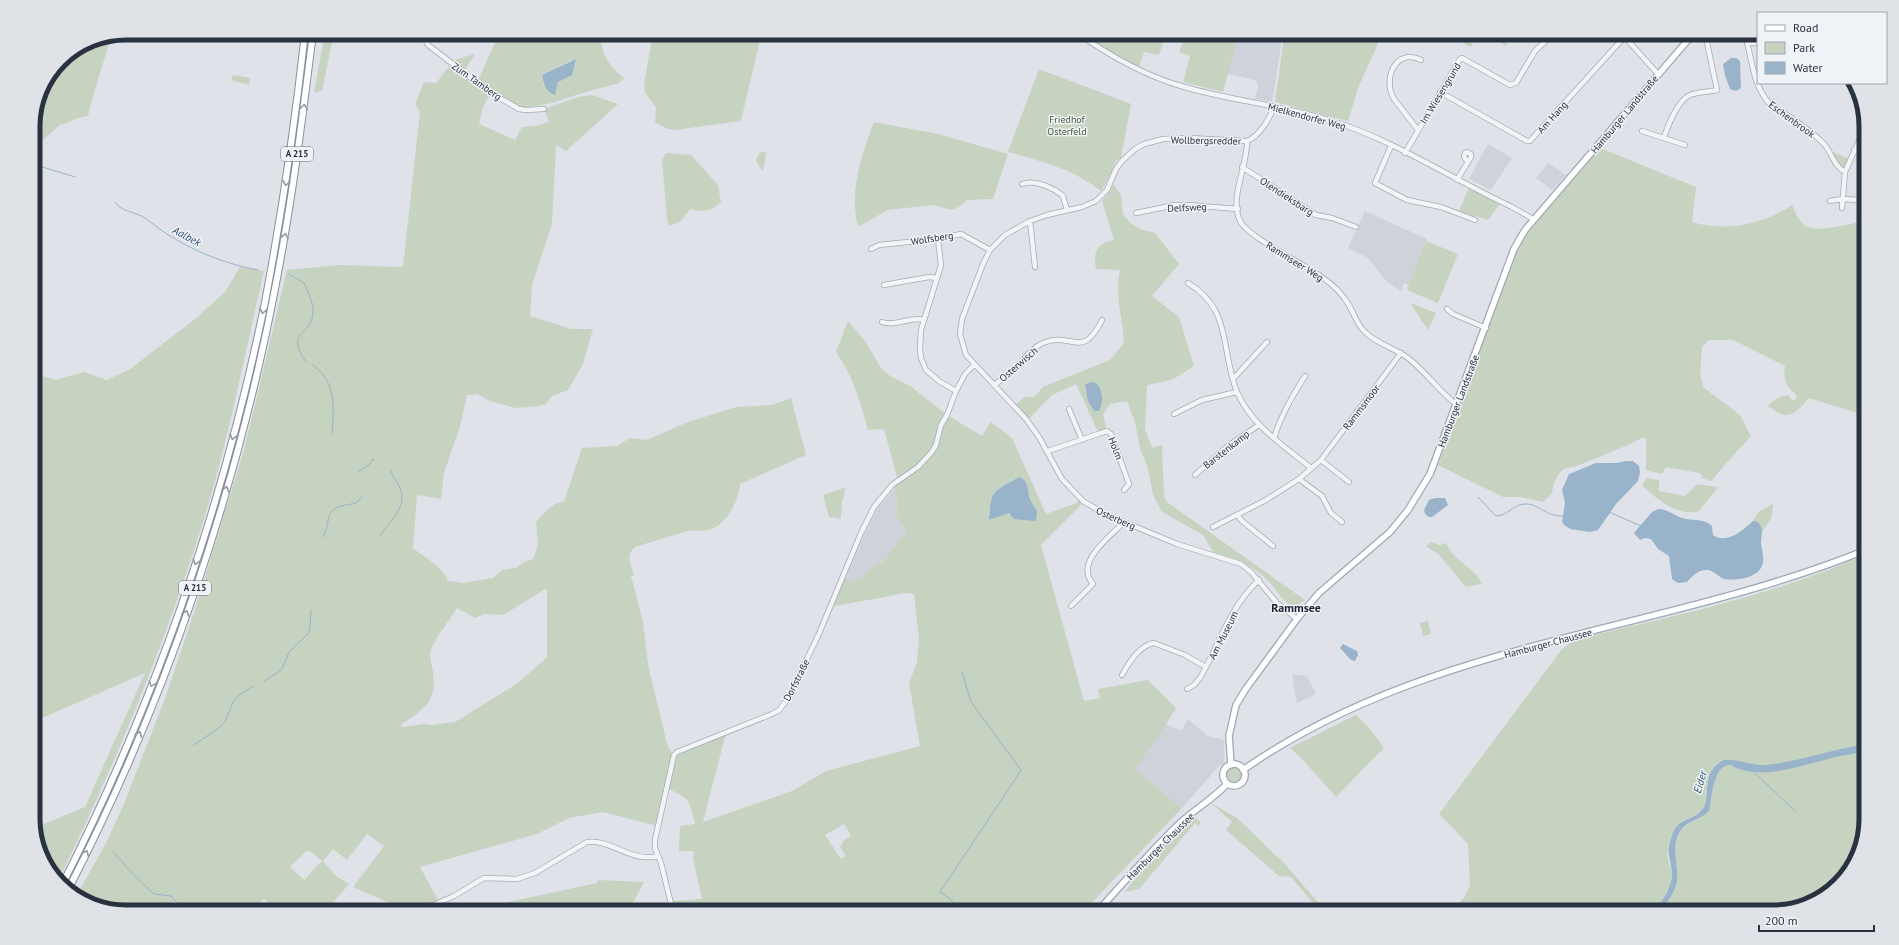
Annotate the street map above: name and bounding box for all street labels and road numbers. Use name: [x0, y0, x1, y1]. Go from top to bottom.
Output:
street label: Zum Tamberg: [449, 59, 504, 103]
street label: Im Wiesengrund: [1417, 60, 1464, 126]
street label: Hamburger Landstraße: [1588, 73, 1661, 156]
street label: Am Hang: [1534, 98, 1570, 136]
street label: Eschenbrook: [1766, 98, 1818, 141]
street label: Mielkendorfer Weg: [1266, 100, 1347, 133]
street label: Wollbergsredder: [1171, 133, 1242, 148]
road number: A 215: [281, 147, 313, 161]
street label: Olendieksbarg: [1257, 174, 1316, 219]
street label: Delfsweg: [1167, 200, 1207, 215]
street label: Wolfsberg: [910, 229, 954, 248]
street label: Rammseer Weg: [1264, 239, 1326, 284]
street label: Osterwisch: [996, 344, 1040, 385]
street label: Hamburger Landstraße: [1435, 353, 1482, 449]
street label: Rammsmoor: [1340, 382, 1383, 433]
street label: Barstenkamp: [1200, 427, 1252, 472]
street label: Holm: [1105, 435, 1126, 461]
street label: Osterberg: [1094, 504, 1138, 533]
road number: A 215: [179, 581, 211, 595]
street label: Am Museum: [1206, 609, 1241, 662]
street label: Hamburger Chaussee: [1503, 625, 1594, 661]
street label: Dorfstraße: [780, 657, 813, 703]
street label: Hamburger Chaussee: [1124, 810, 1197, 883]

